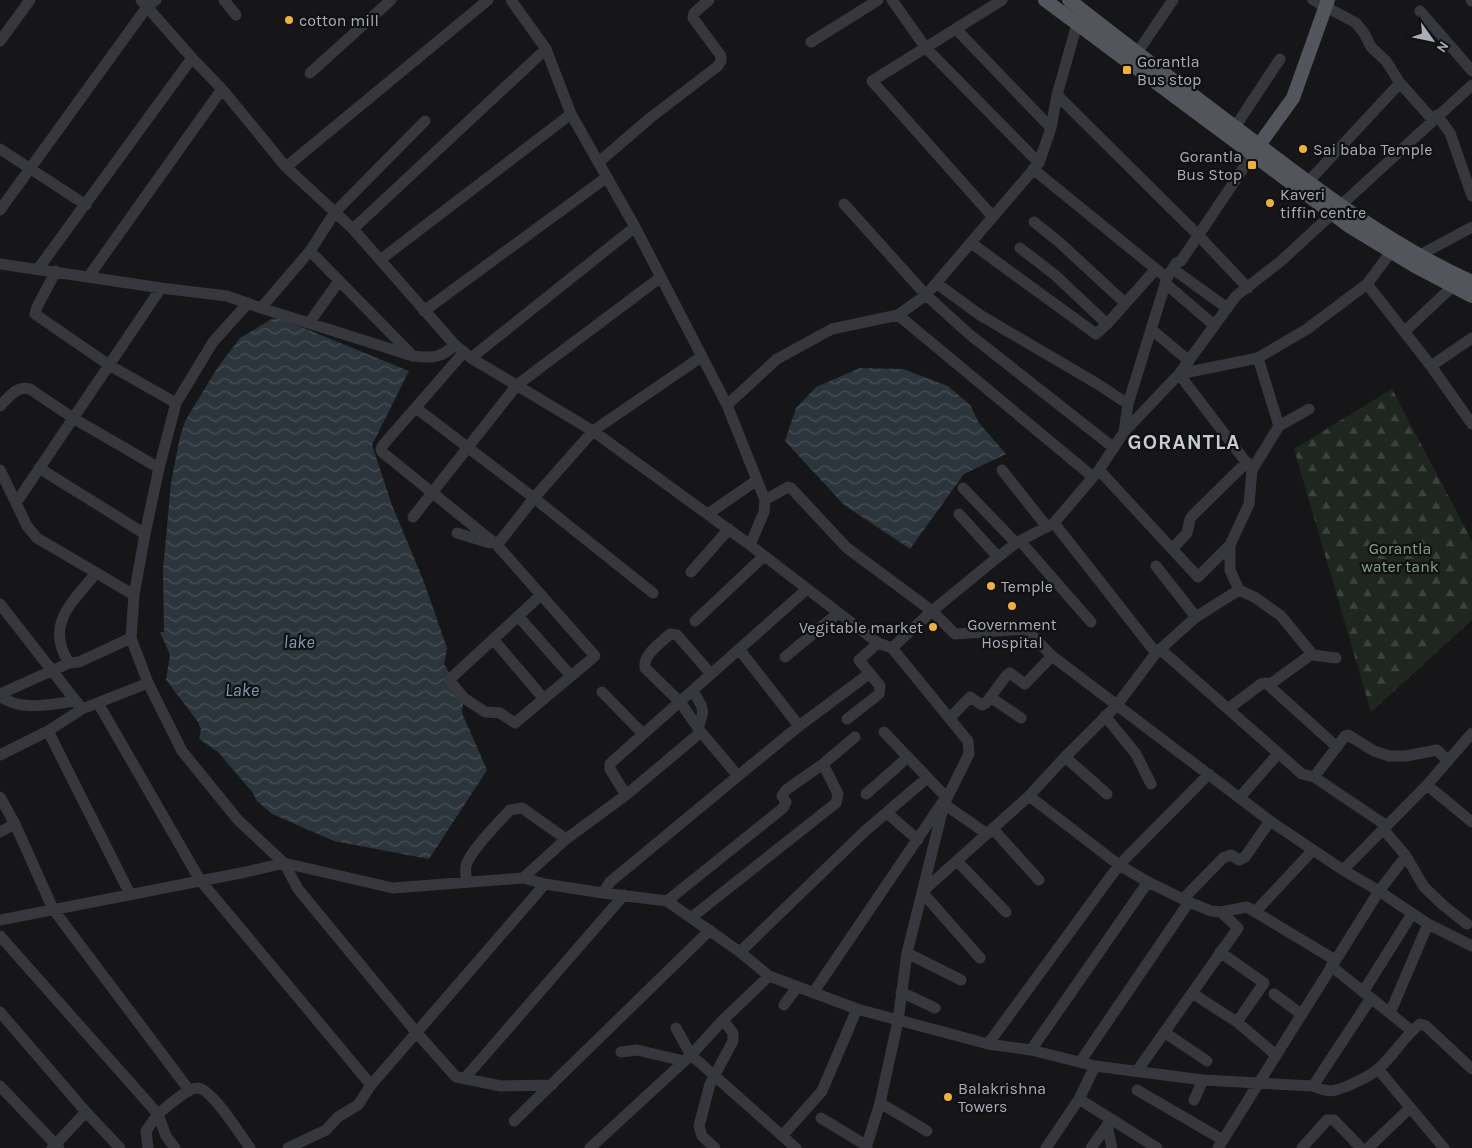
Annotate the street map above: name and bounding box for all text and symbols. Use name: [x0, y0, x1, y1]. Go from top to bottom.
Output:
place label: cotton mill: [299, 11, 379, 30]
marker: cotton mill: [283, 14, 295, 26]
north arrow: [1407, 15, 1457, 65]
text: N: [1433, 38, 1452, 56]
place label: Gorantla Bus stop: [1137, 52, 1201, 89]
marker: Gorantla Bus stop: [1121, 64, 1133, 76]
place label: Sai baba Temple: [1313, 140, 1432, 159]
marker: Sai baba Temple: [1297, 143, 1309, 155]
place label: Gorantla Bus Stop: [1176, 147, 1242, 184]
marker: Gorantla Bus Stop: [1246, 159, 1258, 171]
place label: Kaveri tiffin centre: [1280, 185, 1366, 222]
marker: Kaveri tiffin centre: [1264, 197, 1276, 209]
district label: GORANTLA: [1128, 430, 1240, 454]
park label: Gorantla water tank: [1361, 539, 1439, 576]
place label: Temple: [1001, 577, 1053, 596]
marker: Temple: [985, 580, 997, 592]
marker: Government Hospital: [1006, 600, 1018, 612]
place label: Government Hospital: [967, 615, 1057, 652]
place label: Vegitable market: [799, 618, 923, 637]
marker: Vegitable market: [927, 621, 939, 633]
water label: lake: [283, 631, 315, 653]
water label: Lake: [225, 679, 259, 701]
place label: Balakrishna Towers: [958, 1079, 1046, 1116]
marker: Balakrishna Towers: [942, 1091, 954, 1103]

